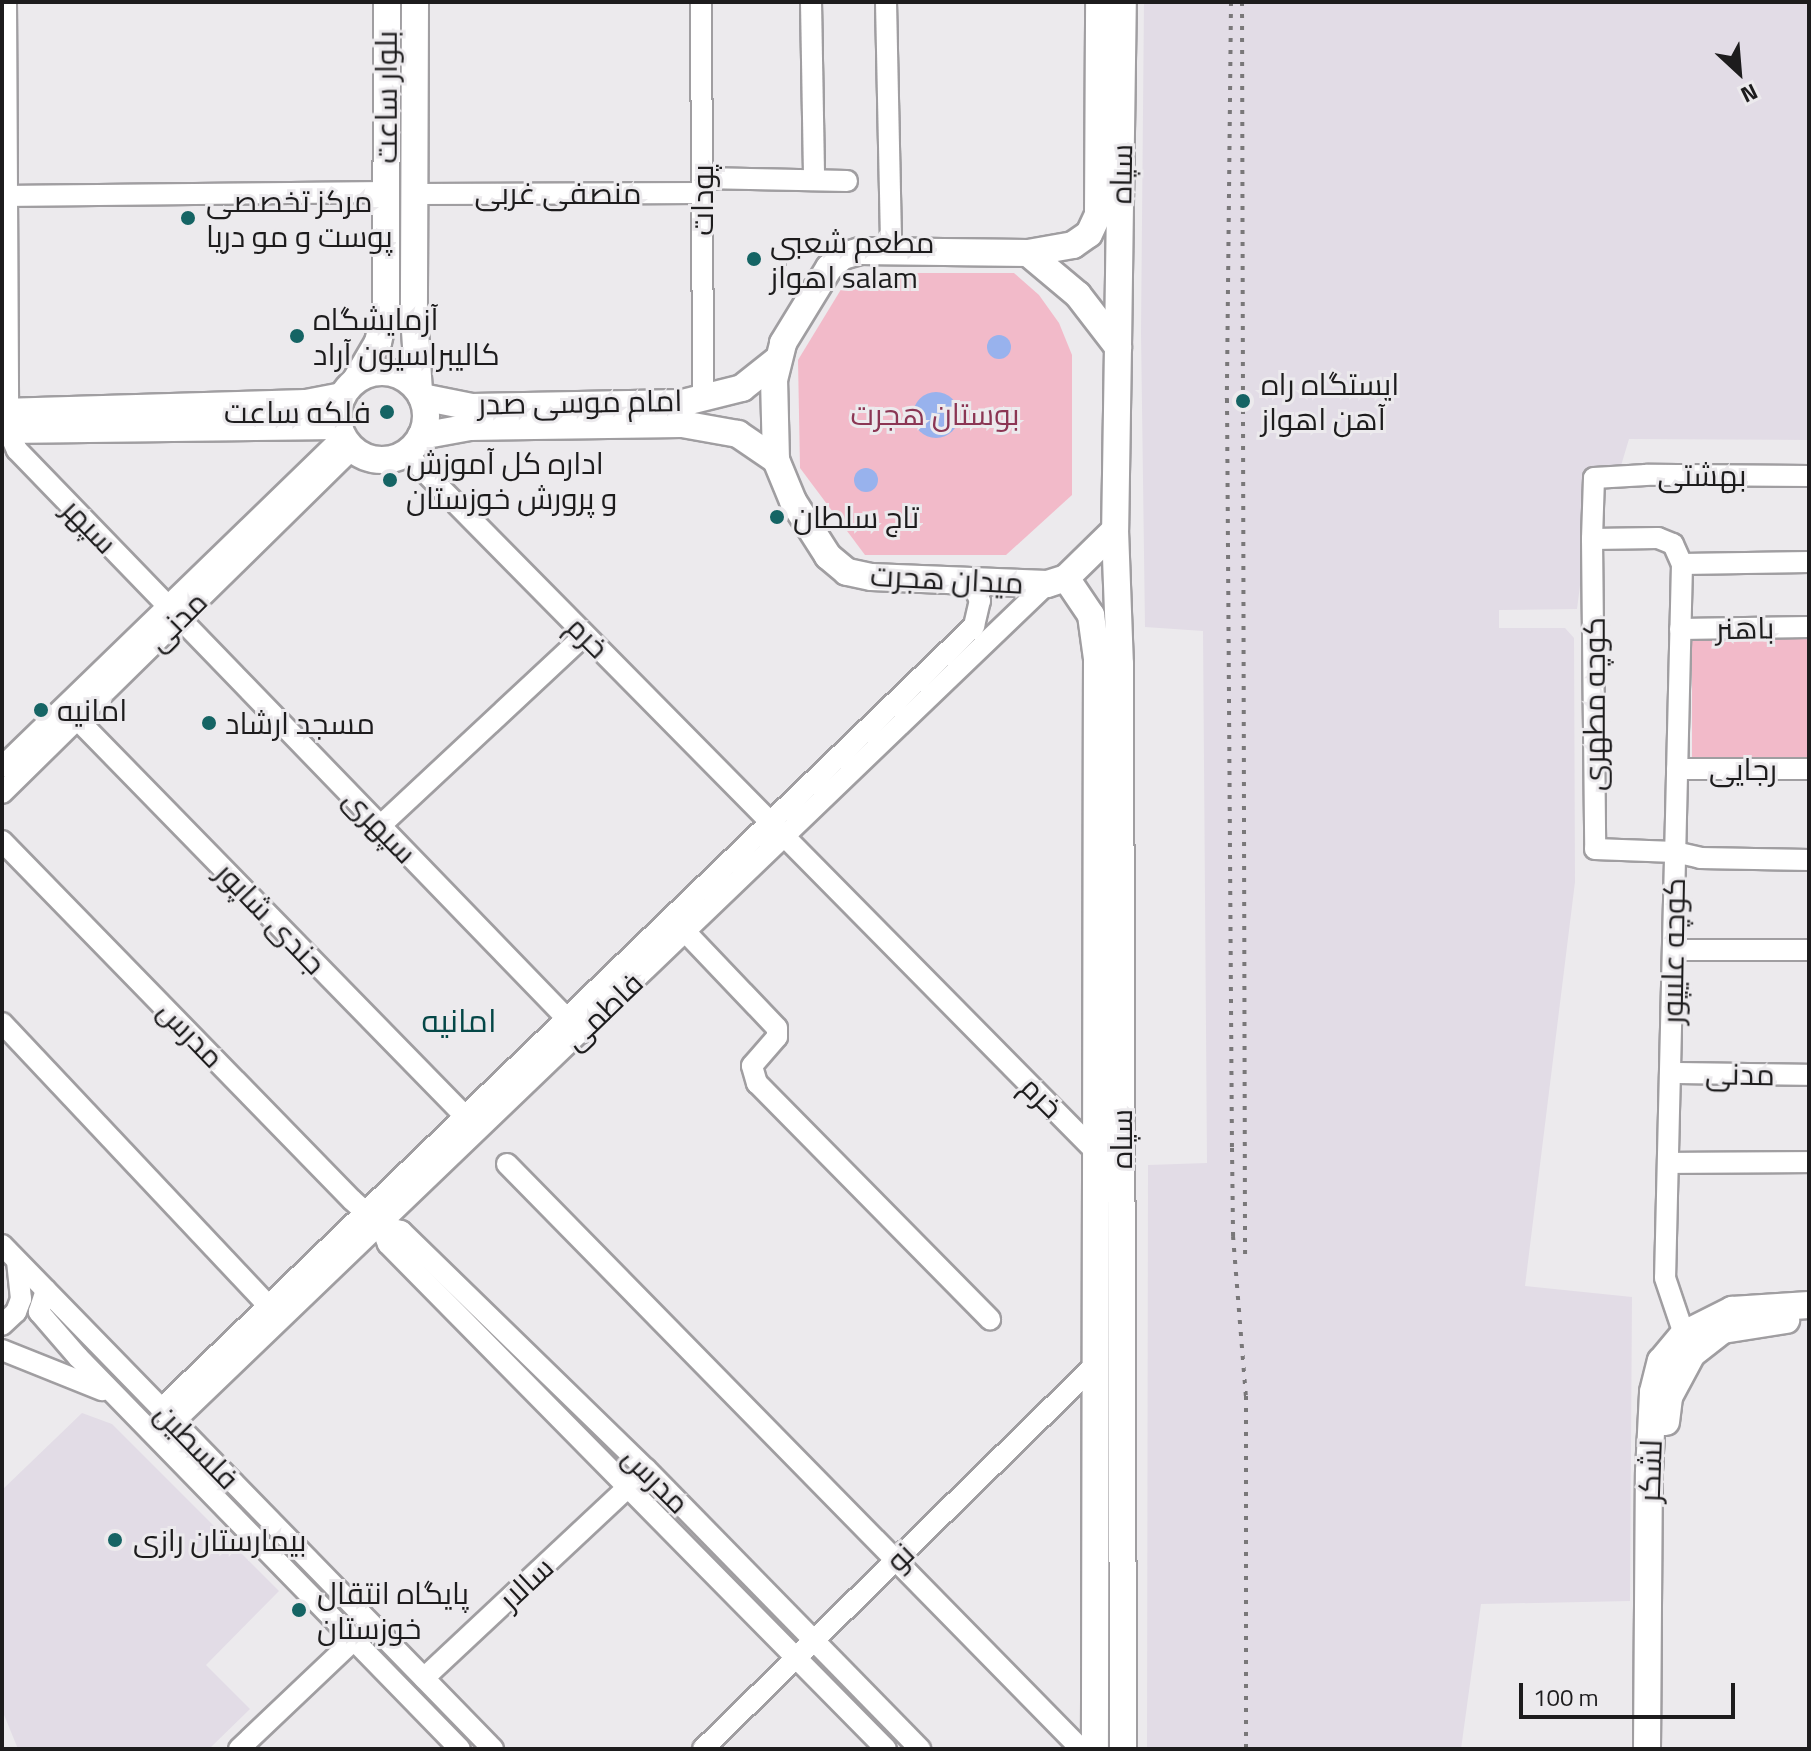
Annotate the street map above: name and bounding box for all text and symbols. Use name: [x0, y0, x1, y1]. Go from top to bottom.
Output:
street label: بلوار ساعت: [368, 30, 404, 164]
north arrow: [1699, 32, 1779, 112]
text: N: [1735, 75, 1764, 112]
street label: سپاه: [1102, 144, 1140, 204]
street label: پودات: [684, 164, 720, 236]
street label: منصفی غربی: [474, 175, 642, 211]
place label: مرکز تخصصی پوست و مو دریا: [206, 183, 393, 254]
marker: مرکز تخصصی پوست و مو دریا: [177, 207, 199, 229]
place label: مطعم شعبي اهواز salam: [770, 224, 934, 294]
marker: مطعم شعبي اهواز salam: [745, 250, 763, 268]
place label: آزمایشگاه کالیبراسیون آراد: [313, 301, 500, 372]
marker: آزمایشگاه کالیبراسیون آراد: [288, 327, 306, 345]
place label: ایستگاه راه آهن اهواز: [1261, 366, 1399, 436]
street label: امام موسی صدر: [477, 382, 683, 422]
marker: ایستگاه راه آهن اهواز: [1232, 390, 1254, 412]
place label: فلکه ساعت: [224, 394, 371, 430]
park label: بوستان هجرت: [850, 396, 1020, 432]
marker: فلکه ساعت: [378, 403, 396, 421]
place label: اداره کل آموزش و پرورش خوزستان: [406, 445, 617, 516]
street label: بهشتی: [1658, 457, 1746, 493]
marker: اداره کل آموزش و پرورش خوزستان: [381, 471, 399, 489]
street label: سپهر: [55, 491, 125, 561]
place label: تاج سلطان: [793, 499, 919, 535]
marker: تاج سلطان: [768, 508, 786, 526]
street label: میدان هجرت: [869, 557, 1025, 601]
street label: مدنی: [140, 584, 214, 658]
street label: خرم: [560, 609, 616, 665]
street label: باهنر: [1715, 609, 1775, 647]
street label: کوچه مطهری: [1576, 617, 1612, 791]
place label: امانیه: [57, 692, 127, 728]
marker: امانیه: [32, 701, 50, 719]
place label: مسجد ارشاد: [225, 705, 375, 741]
marker: مسجد ارشاد: [200, 714, 218, 732]
street label: رجایی: [1709, 751, 1777, 787]
street label: سپهری: [336, 781, 424, 871]
street label: جندی شاپور: [209, 854, 333, 982]
street label: کوچه علیپور: [1654, 877, 1692, 1025]
street label: فاطمی: [556, 965, 650, 1057]
street label: مدرس: [150, 993, 232, 1075]
district label: امانیه: [421, 1001, 497, 1039]
street label: مدنی: [1705, 1055, 1775, 1093]
street label: خرم: [1014, 1069, 1070, 1125]
street label: سپاه: [1103, 1109, 1139, 1169]
street label: فلسطین: [147, 1396, 247, 1496]
street label: مدرس: [615, 1439, 697, 1521]
street label: لشکر: [1631, 1439, 1669, 1503]
place label: بیمارستان رازی: [133, 1522, 307, 1558]
marker: بیمارستان رازی: [104, 1529, 126, 1551]
street label: نو: [878, 1535, 922, 1579]
street label: سالار: [491, 1549, 561, 1617]
place label: پایگاه انتقال خوزستان: [317, 1575, 469, 1646]
marker: پایگاه انتقال خوزستان: [288, 1599, 310, 1621]
scale bar: [1523, 1667, 1739, 1717]
text: 100 m: [1533, 1679, 1599, 1715]

